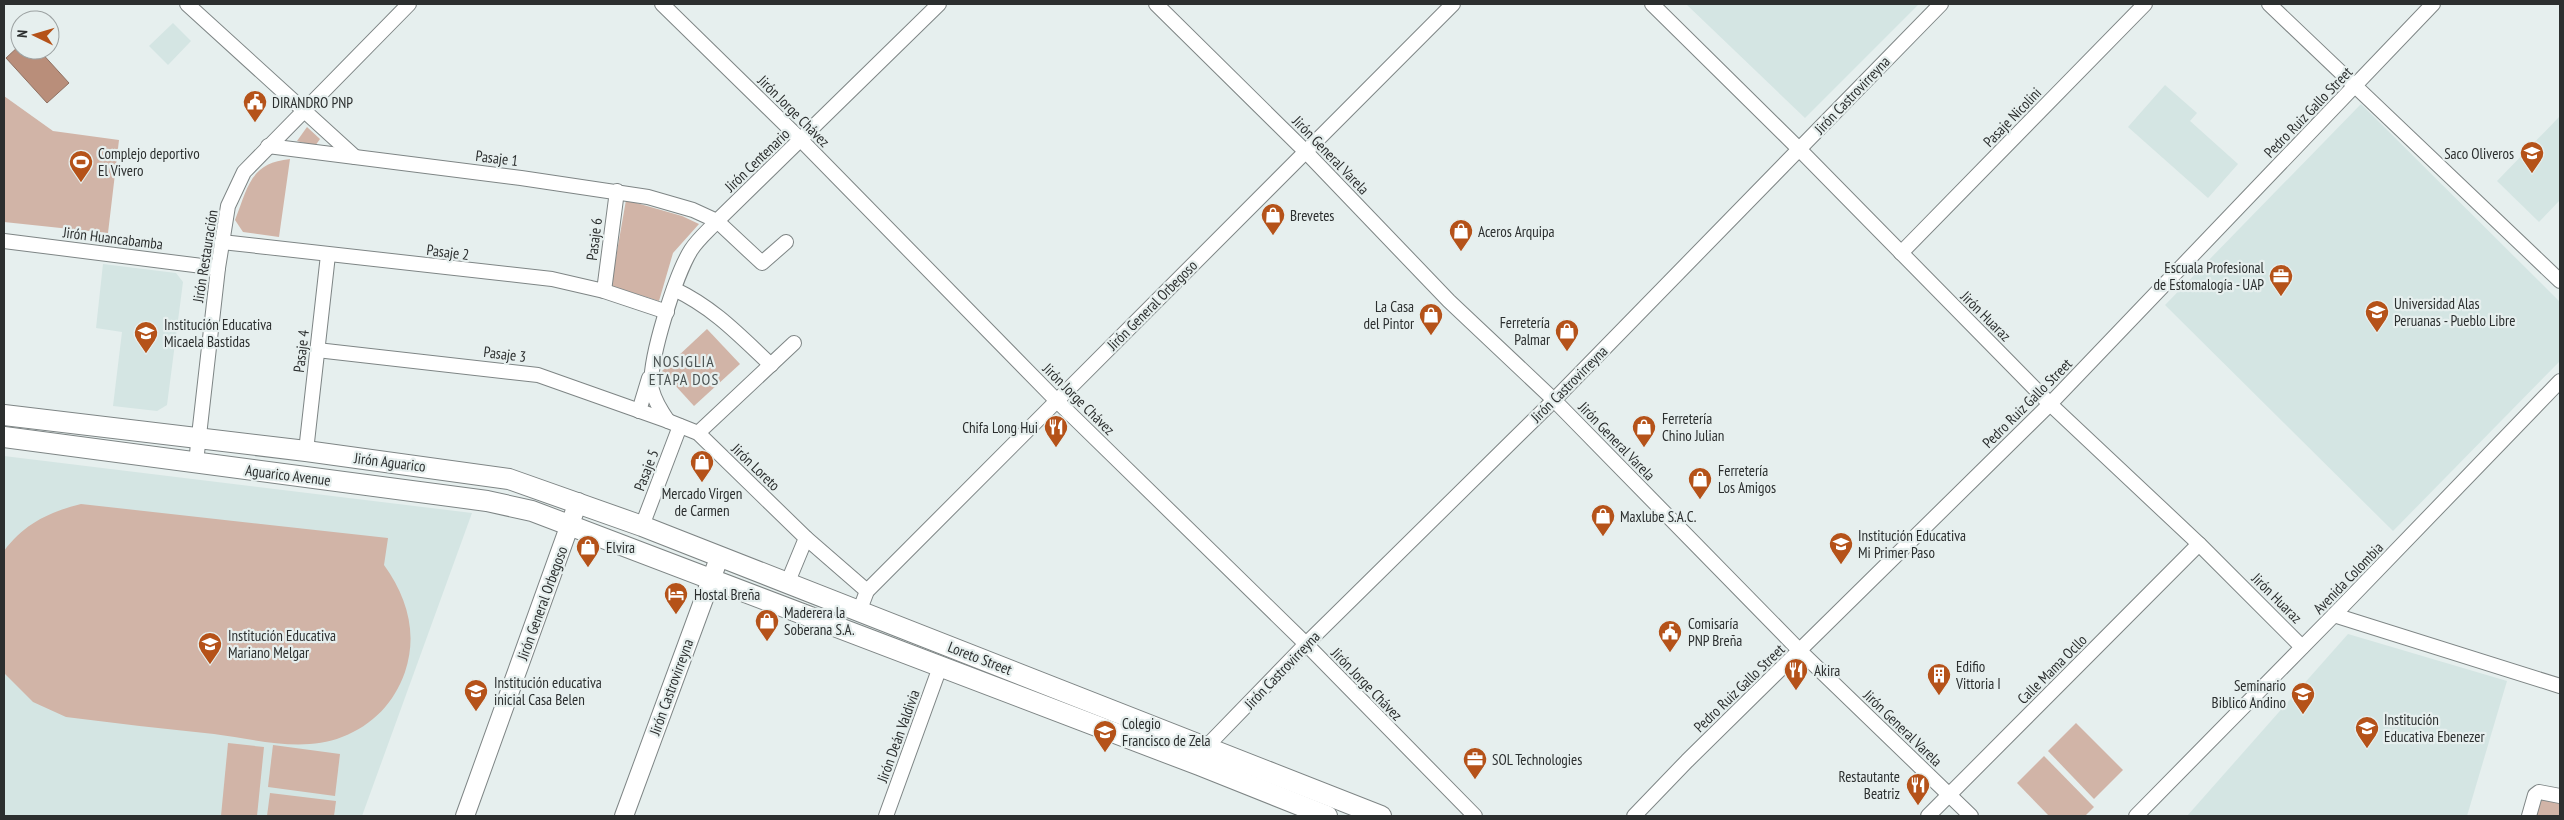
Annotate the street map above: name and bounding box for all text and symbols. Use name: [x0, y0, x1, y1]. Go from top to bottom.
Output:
north arrow: [10, 10, 60, 60]
text: N: [13, 29, 31, 38]
street label: Jirón Castrovirreyna: [1809, 52, 1894, 139]
street label: Pedro Ruiz Gallo Street: [2260, 63, 2356, 161]
street label: Jirón Jorge Chávez: [753, 70, 834, 151]
street label: Pasaje Nicolini: [1979, 83, 2045, 151]
public building icon: DIRANDRO PNP: [242, 89, 268, 123]
place label: DIRANDRO PNP: [272, 93, 353, 112]
street label: Jirón General Varela: [1288, 111, 1373, 198]
street label: Jirón Centenario: [720, 124, 793, 196]
school or university icon: Saco Oliveros: [2519, 140, 2545, 174]
place label: Complejo deportivo El Vivero: [98, 144, 200, 180]
place label: Saco Oliveros: [2444, 144, 2514, 163]
street label: Pasaje 1: [475, 146, 519, 170]
sports icon: Complejo deportivo El Vivero: [68, 149, 94, 183]
shop icon: Brevetes: [1260, 202, 1286, 236]
place label: Brevetes: [1290, 206, 1334, 225]
street label: Jirón Restauración: [188, 208, 222, 305]
street label: Pasaje 6: [582, 216, 606, 261]
shop icon: Aceros Arquipa: [1448, 218, 1474, 252]
street label: Jirón Huancabamba: [61, 222, 164, 254]
place label: Aceros Arquipa: [1478, 222, 1555, 241]
street label: Pasaje 2: [426, 240, 470, 264]
street label: Jirón General Orbegoso: [1102, 256, 1201, 355]
place label: Escuala Profesional de Estomalogía - UAP: [2153, 258, 2264, 294]
office icon: Escuala Profesional de Estomalogía - UAP: [2268, 263, 2294, 297]
street label: Jirón Huaraz: [1956, 286, 2015, 345]
place label: Universidad Alas Peruanas - Pueblo Libre: [2394, 294, 2515, 330]
place label: La Casa del Pintor: [1363, 297, 1415, 333]
school or university icon: Universidad Alas Peruanas - Pueblo Libre: [2364, 299, 2390, 333]
shop icon: La Casa del Pintor: [1418, 302, 1444, 336]
place label: Ferretería Palmar: [1500, 313, 1551, 349]
place label: Institución Educativa Micaela Bastidas: [164, 315, 272, 351]
shop icon: Ferretería Palmar: [1554, 318, 1580, 352]
school or university icon: Institución Educativa Micaela Bastidas: [133, 320, 159, 354]
street label: Pasaje 4: [289, 328, 313, 373]
street label: Pasaje 3: [483, 342, 527, 366]
street label: Jirón Castrovirreyna: [1526, 342, 1611, 427]
district label: NOSIGLIA ETAPA DOS: [649, 351, 719, 389]
street label: Pedro Ruiz Gallo Street: [1978, 354, 2076, 452]
street label: Jirón Jorge Chávez: [1038, 358, 1119, 439]
street label: Jirón General Varela: [1574, 397, 1659, 484]
place label: Ferretería Chino Julian: [1662, 409, 1724, 445]
restaurant icon: Chifa Long Hui: [1043, 414, 1069, 448]
shop icon: Ferretería Chino Julian: [1631, 414, 1657, 448]
place label: Chifa Long Hui: [962, 418, 1038, 437]
street label: Jirón Loreto: [727, 439, 784, 495]
street label: Pasaje 5: [629, 447, 663, 493]
street label: Jirón Aguarico: [352, 448, 427, 476]
shop icon: Mercado Virgen de Carmen: [689, 449, 715, 483]
street label: Aguarico Avenue: [244, 460, 332, 490]
place label: Ferretería Los Amigos: [1718, 461, 1776, 497]
shop icon: Ferretería Los Amigos: [1687, 466, 1713, 500]
place label: Mercado Virgen de Carmen: [662, 484, 742, 520]
shop icon: Maxlube S.A.C.: [1590, 503, 1616, 537]
place label: Maxlube S.A.C.: [1620, 507, 1697, 526]
place label: Institución Educativa Mi Primer Paso: [1858, 526, 1966, 562]
school or university icon: Institución Educativa Mi Primer Paso: [1828, 531, 1854, 565]
shop icon: Elvira: [575, 534, 601, 568]
place label: Elvira: [606, 538, 635, 557]
street label: Avenida Colombia: [2309, 538, 2387, 618]
street label: Jirón General Orbegoso: [512, 543, 571, 663]
street label: Jirón Huaraz: [2247, 568, 2306, 627]
hotel icon: Hostal Breña: [663, 581, 689, 615]
place label: Hostal Breña: [694, 585, 760, 604]
place label: Maderera la Soberana S.A.: [784, 603, 855, 639]
shop icon: Maderera la Soberana S.A.: [754, 608, 780, 642]
place label: Comisaría PNP Breña: [1688, 614, 1742, 650]
public building icon: Comisaría PNP Breña: [1657, 619, 1683, 653]
place label: Institución Educativa Mariano Melgar: [228, 626, 336, 662]
street label: Jirón Castrovirreyna: [1239, 627, 1324, 714]
street label: Calle Mama Ocllo: [2013, 630, 2091, 708]
school or university icon: Institución Educativa Mariano Melgar: [197, 631, 223, 665]
street label: Jirón Castrovirreyna: [644, 636, 697, 739]
street label: Loreto Street: [945, 637, 1015, 679]
street label: Pedro Ruiz Gallo Street: [1690, 640, 1788, 736]
street label: Jirón Jorge Chávez: [1327, 643, 1407, 724]
restaurant icon: Akira: [1783, 657, 1809, 691]
place label: Edifio Vittoria I: [1955, 657, 2001, 693]
place label: Akira: [1814, 661, 1840, 680]
building icon: Edifio Vittoria I: [1926, 662, 1952, 696]
place label: Institución educativa inicial Casa Belen: [494, 673, 602, 709]
place label: Seminario Biblico Andino: [2212, 676, 2286, 712]
school or university icon: Institución educativa inicial Casa Belen: [463, 678, 489, 712]
school or university icon: Seminario Biblico Andino: [2290, 681, 2316, 715]
street label: Jirón General Varela: [1859, 685, 1946, 770]
street label: Jirón Deán Valdivia: [872, 687, 924, 786]
place label: Institución Educativa Ebenezer: [2384, 710, 2485, 746]
place label: Colegio Francisco de Zela: [1122, 714, 1211, 750]
school or university icon: Institución Educativa Ebenezer: [2354, 715, 2380, 749]
school or university icon: Colegio Francisco de Zela: [1092, 719, 1118, 753]
office icon: SOL Technologies: [1462, 746, 1488, 780]
place label: SOL Technologies: [1492, 750, 1582, 769]
place label: Restautante Beatriz: [1839, 767, 1900, 803]
restaurant icon: Restautante Beatriz: [1905, 772, 1931, 806]

